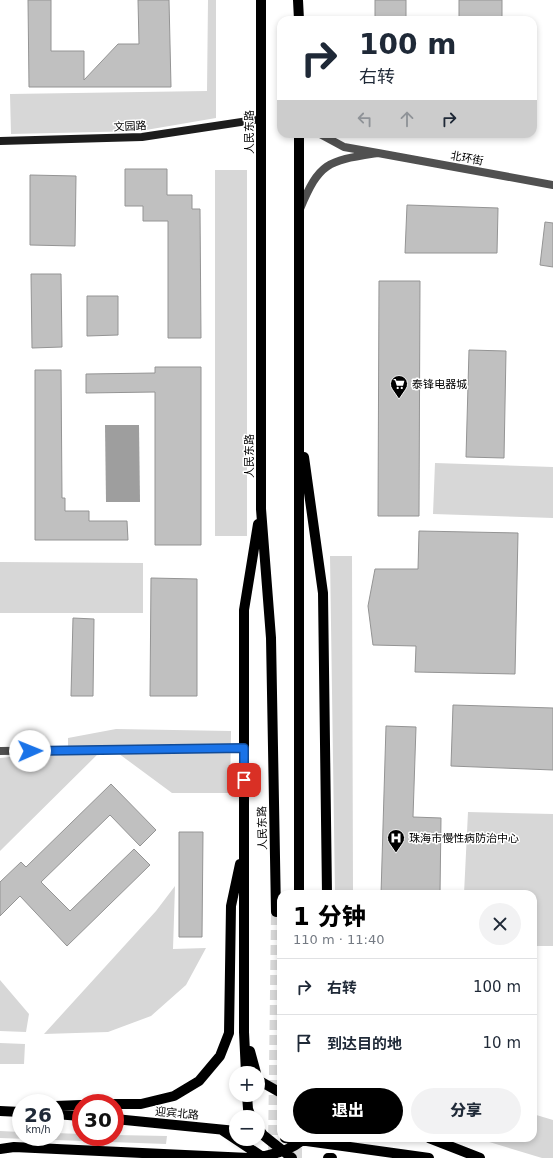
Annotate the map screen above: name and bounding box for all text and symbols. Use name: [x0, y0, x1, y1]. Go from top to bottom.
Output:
text: 100 m: [359, 28, 456, 61]
icon: right: [293, 32, 345, 84]
text: 右转: [359, 66, 395, 87]
icon: left: [354, 108, 376, 130]
icon: ahead: [396, 108, 418, 130]
icon: right: [438, 108, 460, 130]
street label: 人民东路: [243, 110, 256, 154]
street label: 文园路: [113, 119, 147, 134]
street label: 北环街: [450, 149, 484, 168]
supermarket icon: 泰锋电器城: [389, 374, 409, 399]
place label: 泰锋电器城: [412, 378, 467, 391]
street label: 人民东路: [243, 434, 256, 478]
position arrow: [9, 730, 51, 772]
pin: [227, 763, 261, 797]
icon: arrive: [233, 769, 255, 791]
street label: 人民东路: [256, 806, 269, 850]
hospital icon: 珠海市慢性病防治中心: [386, 828, 406, 853]
place label: 珠海市慢性病防治中心: [409, 832, 519, 845]
text: 1 分钟: [293, 903, 366, 931]
button: close: [479, 903, 521, 945]
text: 110 m · 11:40: [293, 932, 384, 947]
icon: right: [293, 976, 315, 998]
text: 100 m: [473, 978, 521, 996]
text: 右转: [327, 979, 357, 997]
icon: arrive: [293, 1032, 315, 1054]
text: 10 m: [483, 1034, 521, 1052]
text: 到达目的地: [327, 1035, 402, 1053]
map controls: [229, 1066, 265, 1146]
button: +: [229, 1066, 265, 1102]
button: 退出: [293, 1088, 403, 1134]
button: 分享: [411, 1088, 521, 1134]
speed limit sign: 30: [72, 1094, 124, 1146]
text: 26: [24, 1103, 52, 1127]
street label: 迎宾北路: [154, 1105, 199, 1122]
button: −: [229, 1110, 265, 1146]
text: km/h: [25, 1124, 51, 1135]

